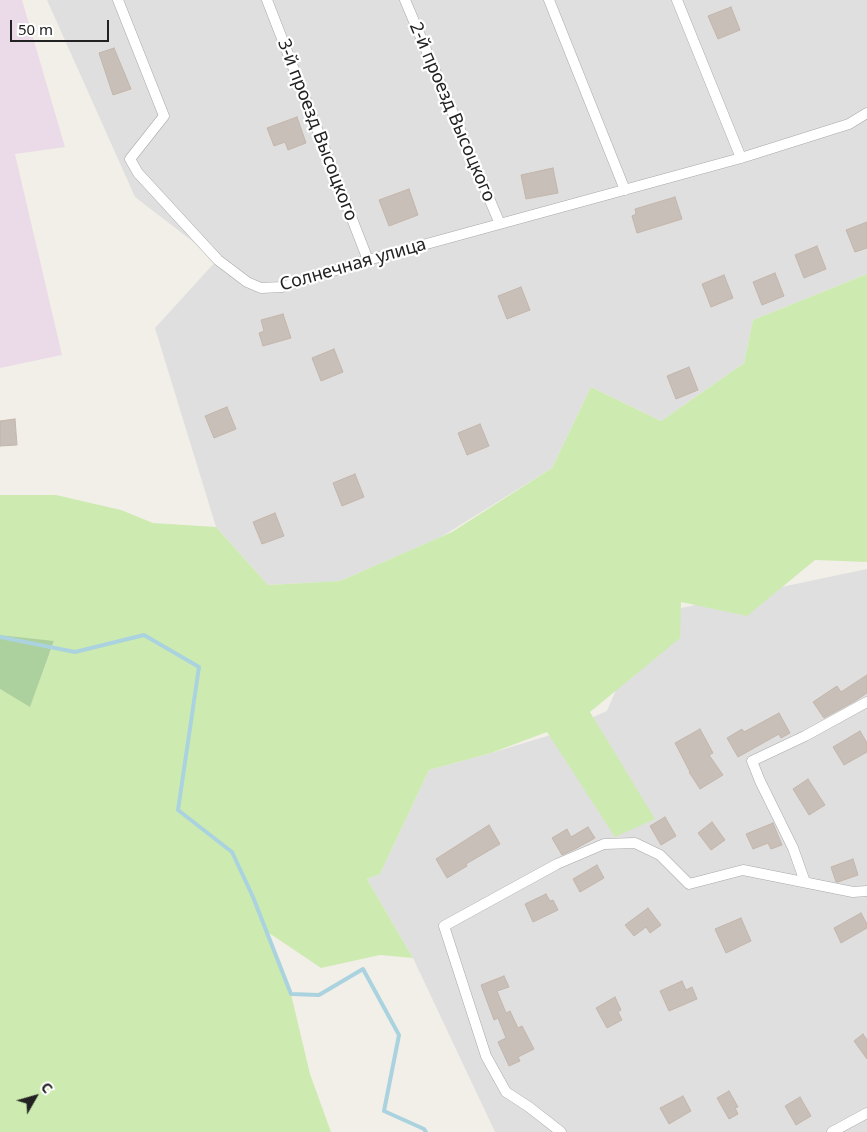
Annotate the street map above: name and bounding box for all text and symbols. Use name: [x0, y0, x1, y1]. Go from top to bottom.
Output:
scale bar: [12, 10, 111, 42]
text: 50 m: [18, 19, 53, 39]
street label: 2-й проезд Высоцкого: [404, 19, 500, 205]
street label: 3-й проезд Высоцкого: [272, 36, 362, 224]
street label: Солнечная улица: [277, 234, 429, 296]
north arrow: [10, 1072, 60, 1122]
text: С: [37, 1078, 57, 1097]

